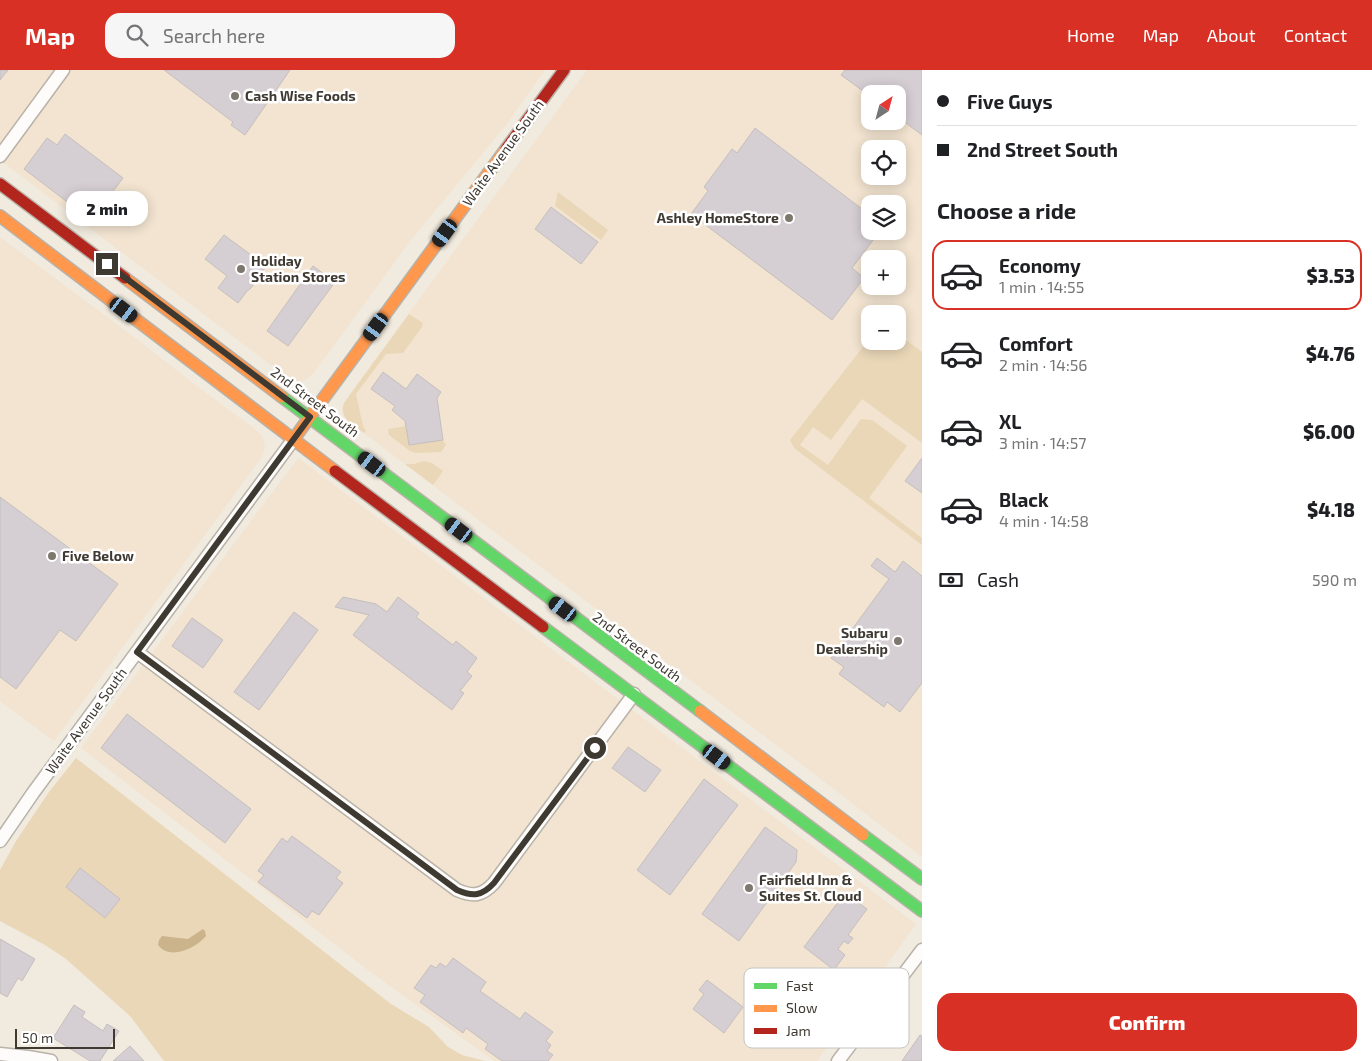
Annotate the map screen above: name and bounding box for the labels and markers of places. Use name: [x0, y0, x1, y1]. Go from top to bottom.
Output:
place label: Cash Wise Foods: [245, 87, 356, 104]
marker: Cash Wise Foods: [229, 90, 241, 102]
place label: Ashley HomeStore: [657, 209, 779, 226]
marker: Ashley HomeStore: [783, 212, 795, 224]
place label: Holiday Station Stores: [251, 252, 346, 285]
marker: Holiday Station Stores: [235, 263, 247, 275]
place label: Five Below: [62, 547, 134, 564]
marker: Five Below: [46, 550, 58, 562]
place label: Subaru Dealership: [816, 624, 888, 657]
marker: Subaru Dealership: [892, 635, 904, 647]
place label: Fairfield Inn & Suites St. Cloud: [759, 871, 862, 904]
marker: Fairfield Inn & Suites St. Cloud: [743, 882, 755, 894]

